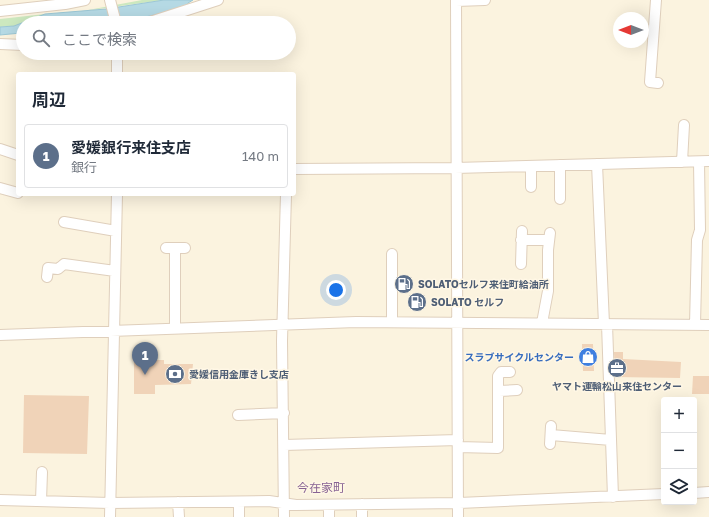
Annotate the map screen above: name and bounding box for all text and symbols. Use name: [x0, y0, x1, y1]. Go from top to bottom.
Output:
north arrow: [613, 12, 649, 48]
search box: [16, 16, 296, 60]
icon: search: [30, 27, 52, 49]
text: ここで検索: [62, 30, 137, 48]
text: 周辺: [32, 89, 66, 110]
text: 愛媛銀行来住支店: [71, 138, 191, 156]
text: 1: [43, 148, 49, 164]
text: 140 m: [242, 148, 279, 164]
text: 銀行: [71, 159, 97, 175]
fuel station icon: SOLATOセルフ来住町給油所: [393, 273, 415, 295]
place label: SOLATOセルフ来住町給油所: [418, 278, 549, 290]
your location: [326, 280, 346, 300]
fuel station icon: SOLATO セルフ: [406, 291, 428, 313]
place label: SOLATO セルフ: [431, 296, 504, 308]
pin: 1: [132, 342, 158, 375]
shop icon: スラブサイクルセンター: [577, 346, 599, 368]
place label: スラブサイクルセンター: [465, 351, 574, 363]
office icon: ヤマト運輸松山来住センター: [606, 357, 628, 379]
bank icon: 愛媛信用金庫きし支店: [164, 363, 186, 385]
place label: 愛媛信用金庫きし支店: [189, 368, 289, 380]
place label: ヤマト運輸松山来住センター: [552, 380, 682, 392]
map controls: [661, 397, 697, 505]
button: +: [661, 397, 697, 433]
button: −: [661, 433, 697, 469]
button: layers: [661, 469, 697, 505]
district label: 今在家町: [297, 480, 345, 495]

